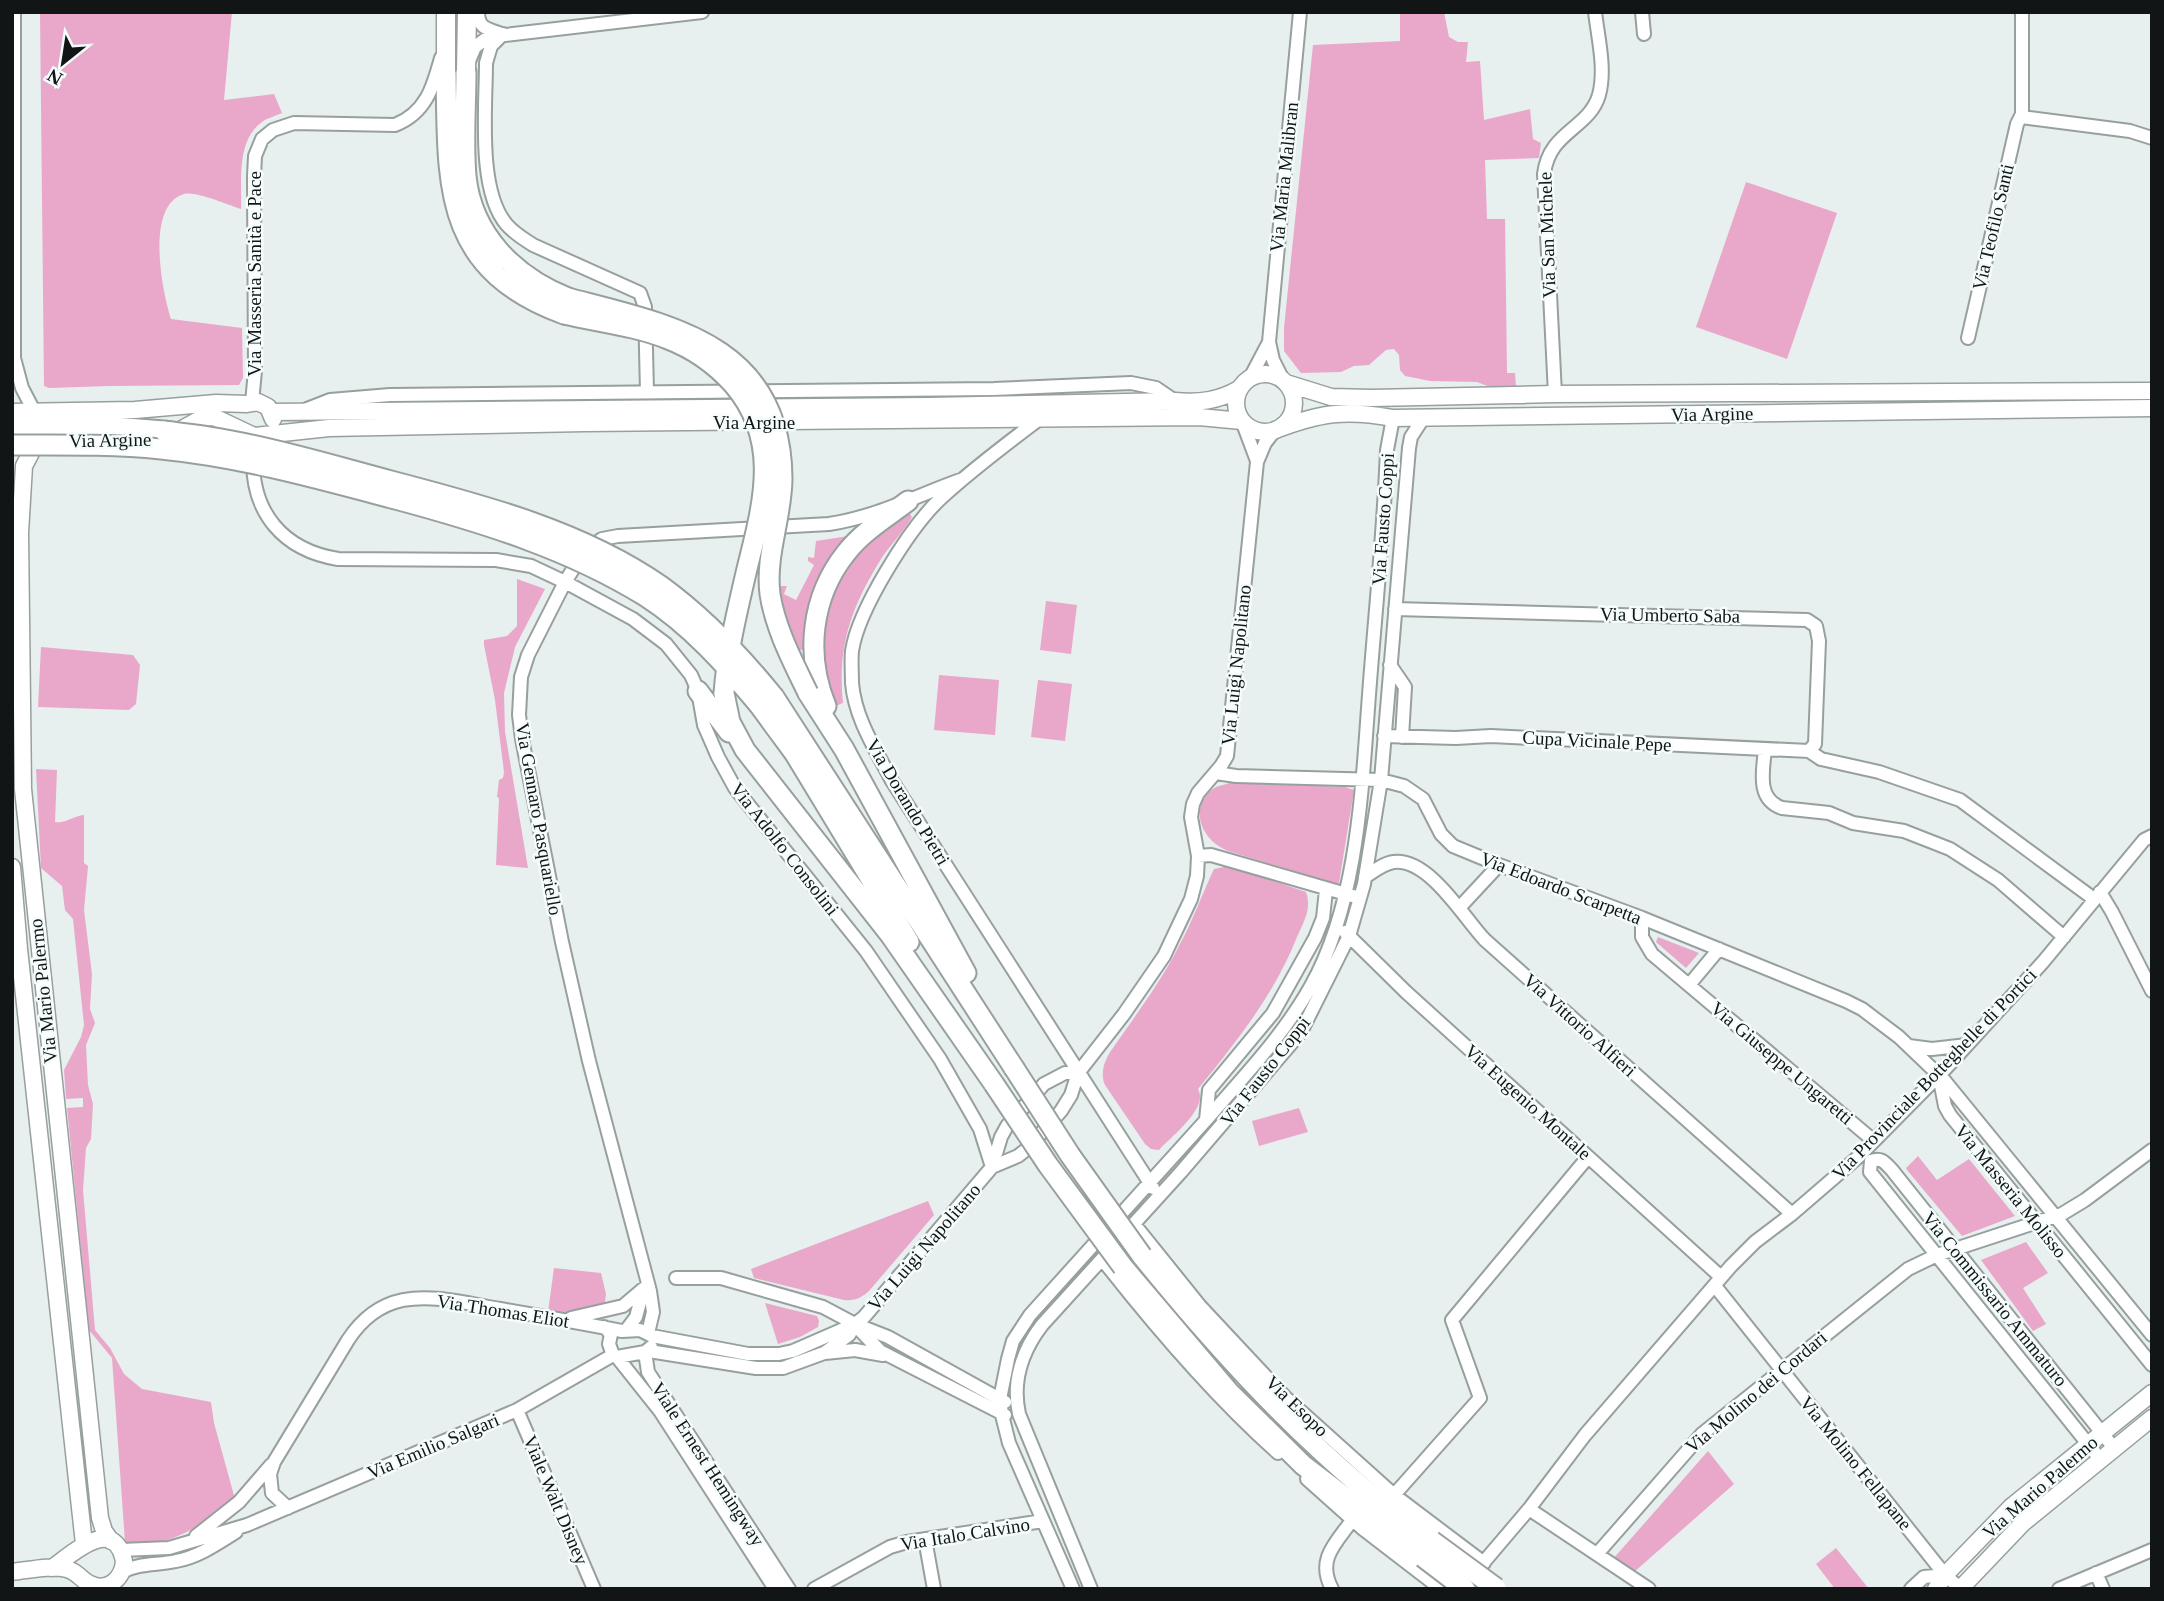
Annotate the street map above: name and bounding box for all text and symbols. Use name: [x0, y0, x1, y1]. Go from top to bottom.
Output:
north arrow: [28, 28, 98, 98]
text: N: [43, 65, 66, 90]
street label: Via Maria Malibran: [1266, 100, 1302, 253]
street label: Via Teofilo Santi: [1968, 162, 2018, 292]
street label: Via Masseria Sanità e Pace: [244, 171, 265, 377]
street label: Via San Michele: [1534, 171, 1560, 299]
street label: Via Argine: [1671, 403, 1753, 425]
street label: Via Argine: [713, 412, 795, 433]
street label: Via Argine: [69, 429, 151, 451]
street label: Via Fausto Coppi: [1368, 452, 1398, 586]
street label: Via Luigi Napolitano: [1217, 584, 1255, 746]
street label: Via Umberto Saba: [1600, 603, 1741, 627]
street label: Via Gennaro Pasquariello: [512, 721, 566, 917]
street label: Cupa Vicinale Pepe: [1522, 727, 1672, 755]
street label: Via Dorando Pietri: [862, 735, 954, 869]
street label: Via Adolfo Consolini: [727, 779, 843, 919]
street label: Via Edoardo Scarpetta: [1477, 848, 1645, 929]
street label: Via Mario Palermo: [25, 918, 61, 1064]
street label: Via Provinciale Botteghelle di Portici: [1828, 964, 2040, 1184]
street label: Via Vittorio Alfieri: [1519, 969, 1641, 1081]
street label: Via Giuseppe Ungaretti: [1707, 997, 1857, 1129]
street label: Via Fausto Coppi: [1216, 1012, 1314, 1130]
street label: Via Eugenio Montale: [1461, 1040, 1595, 1164]
street label: Via Masseria Molisso: [1951, 1120, 2071, 1262]
street label: Via Luigi Napolitano: [863, 1179, 985, 1315]
street label: Via Commissario Ammaturo: [1918, 1208, 2072, 1390]
street label: Via Thomas Eliot: [435, 1290, 571, 1332]
street label: Via Molino dei Cordari: [1681, 1327, 1831, 1457]
street label: Via Esopo: [1261, 1371, 1333, 1441]
street label: Viale Ernest Hemingway: [647, 1378, 769, 1550]
street label: Via Molino Fellapane: [1796, 1392, 1916, 1534]
street label: Via Emilio Salgari: [364, 1409, 502, 1483]
street label: Via Mario Palermo: [1978, 1431, 2102, 1543]
street label: Viale Walt Disney: [519, 1432, 593, 1568]
street label: Via Italo Calvino: [899, 1513, 1031, 1555]

